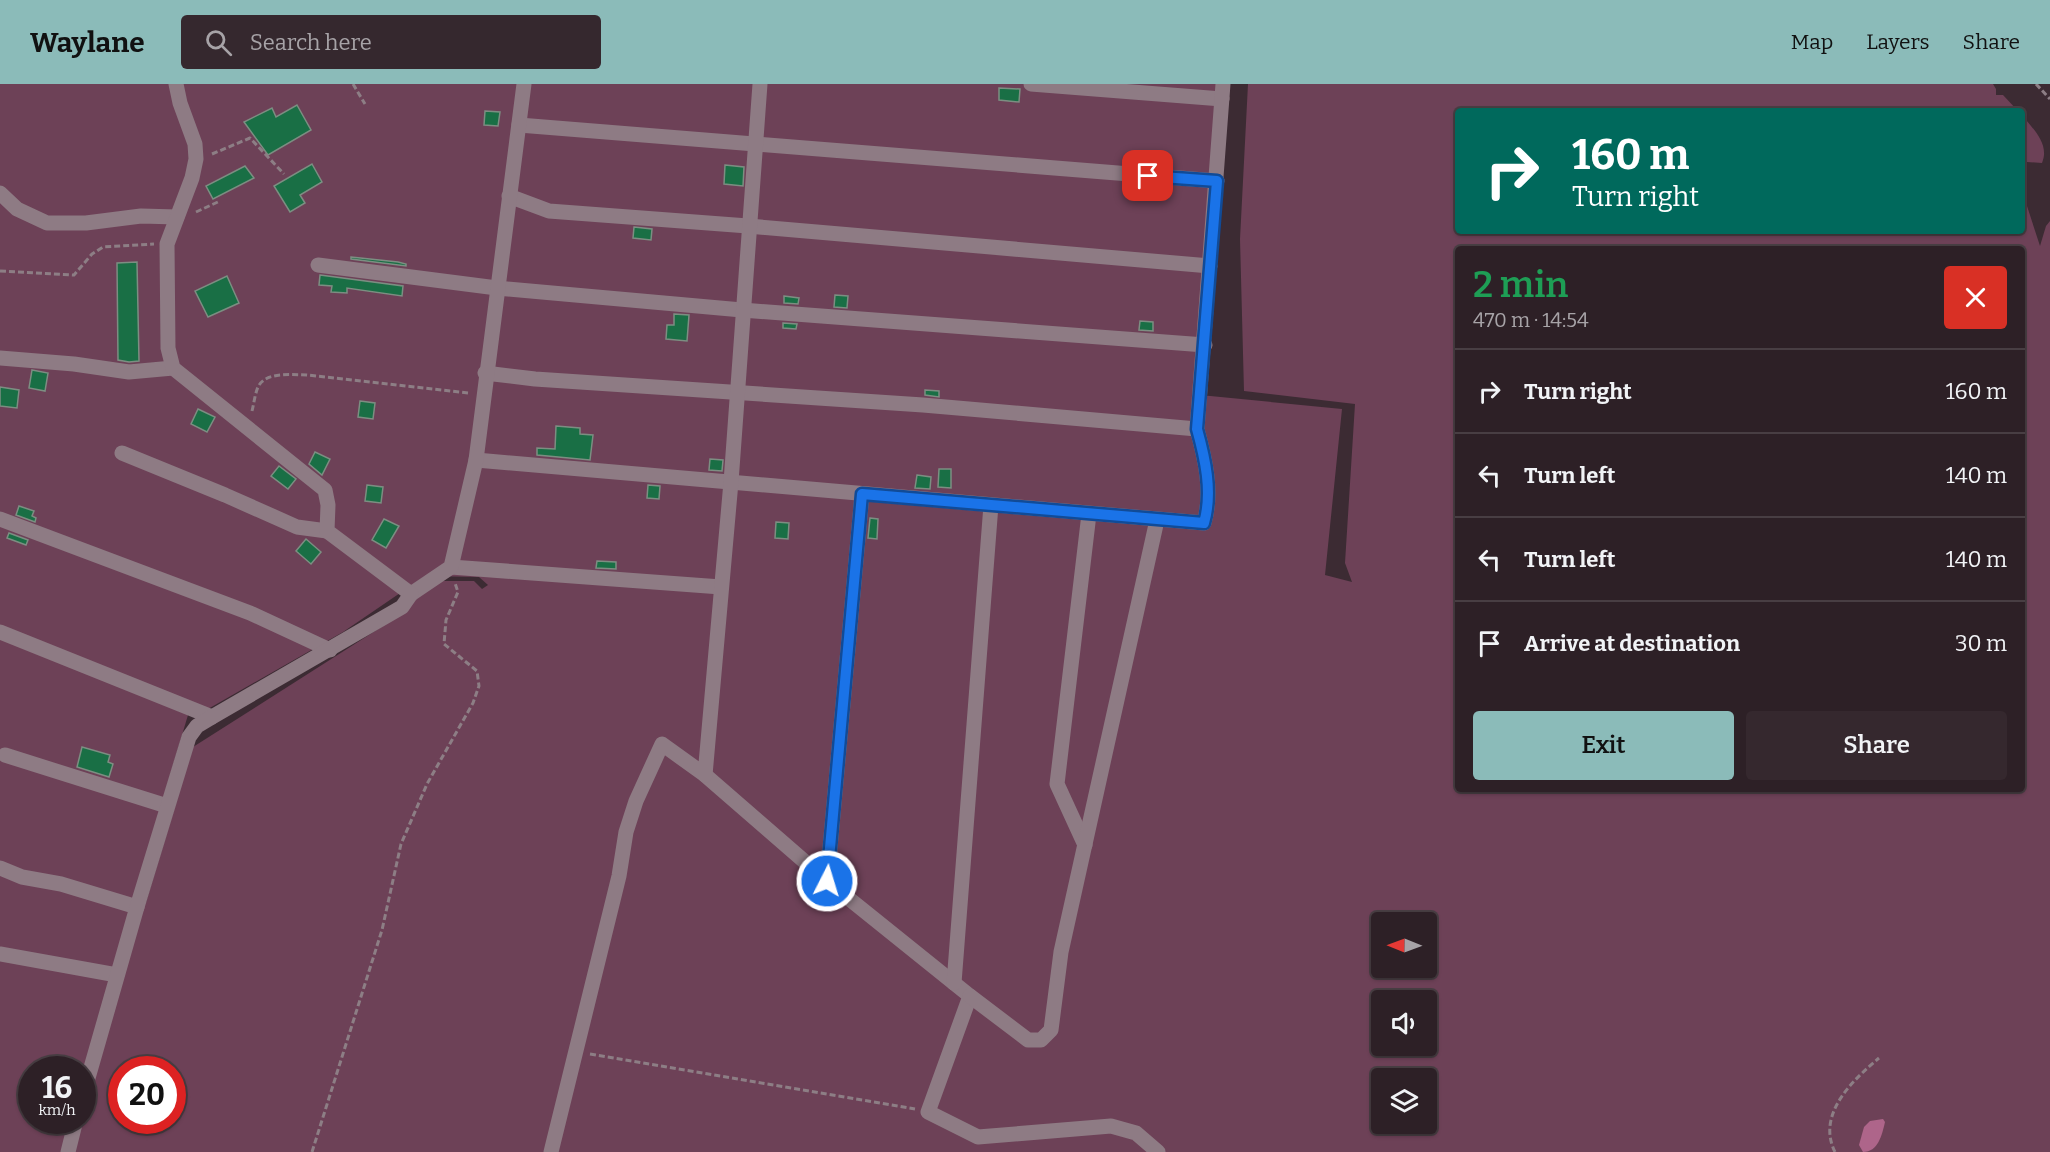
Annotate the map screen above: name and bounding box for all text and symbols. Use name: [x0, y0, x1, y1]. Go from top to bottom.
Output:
search box: [181, 15, 601, 69]
text: Waylane: [30, 26, 145, 59]
icon: search: [202, 26, 235, 59]
text: Search here: [250, 29, 372, 56]
text: Map: [1791, 29, 1833, 55]
text: Layers: [1866, 29, 1930, 55]
text: Share: [1963, 29, 2020, 55]
text: 160 m: [1572, 130, 1689, 180]
icon: right: [1473, 132, 1551, 210]
pin: [1122, 150, 1173, 201]
icon: arrive: [1131, 159, 1164, 192]
text: Turn right: [1572, 181, 1699, 213]
text: 2 min: [1473, 263, 1568, 307]
button: close: [1944, 266, 2007, 329]
text: 470 m · 14:54: [1473, 308, 1589, 332]
icon: right: [1473, 375, 1506, 408]
text: Turn right: [1524, 378, 1632, 405]
text: 160 m: [1946, 378, 2007, 405]
icon: left: [1473, 459, 1506, 492]
text: Turn left: [1524, 462, 1616, 489]
text: 140 m: [1946, 462, 2007, 489]
icon: left: [1473, 543, 1506, 576]
text: Turn left: [1524, 546, 1616, 573]
text: 140 m: [1946, 546, 2007, 573]
icon: arrive: [1473, 627, 1506, 660]
text: Arrive at destination: [1524, 630, 1740, 657]
text: 30 m: [1955, 630, 2007, 657]
button: Exit: [1473, 711, 1734, 780]
button: Share: [1746, 711, 2007, 780]
position arrow: [795, 849, 859, 913]
north arrow: [1371, 912, 1437, 978]
map controls: [1371, 912, 1437, 1134]
button: sound: [1371, 990, 1437, 1056]
speed limit sign: 20: [108, 1056, 186, 1134]
button: layers: [1371, 1068, 1437, 1134]
text: 16: [42, 1070, 72, 1106]
text: km/h: [38, 1101, 76, 1119]

